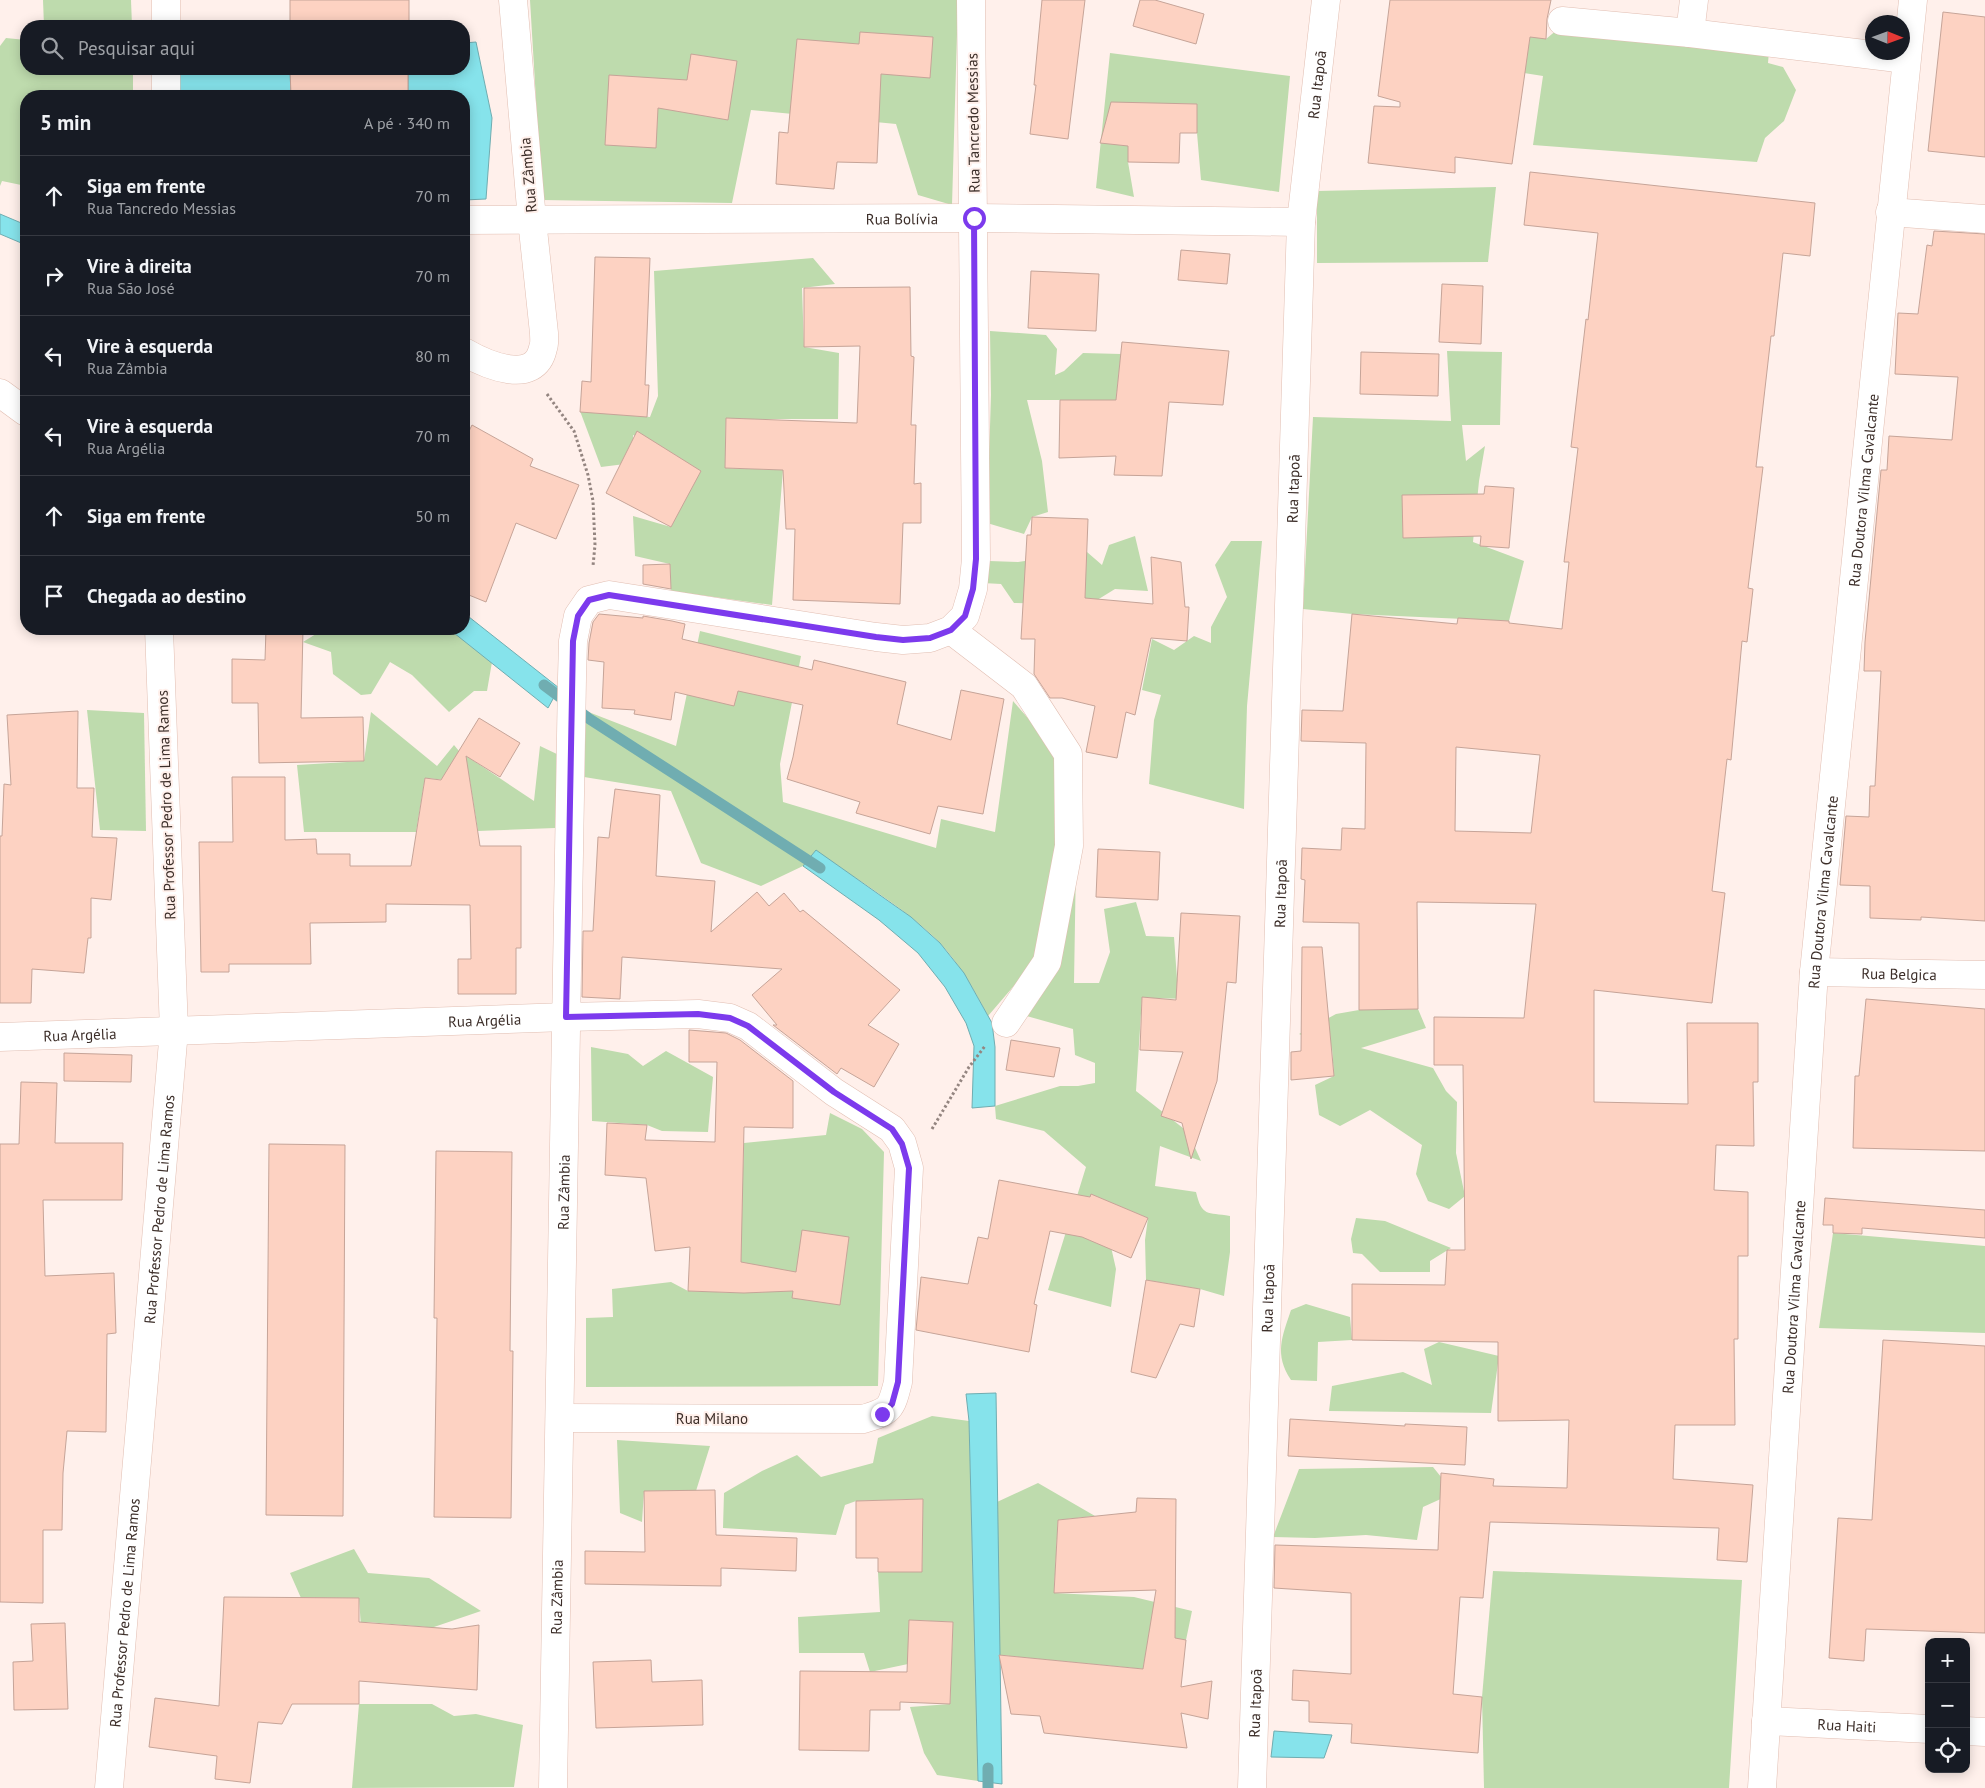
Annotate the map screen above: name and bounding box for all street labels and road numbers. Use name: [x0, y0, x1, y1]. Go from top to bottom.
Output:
street label: Rua Itapoã: [1303, 49, 1330, 120]
street label: Rua Tancredo Messias: [962, 53, 984, 193]
street label: Rua Zâmbia: [515, 137, 541, 213]
street label: Rua Bolívia: [866, 209, 938, 228]
street label: Rua Doutora Vilma Cavalcante: [1844, 393, 1882, 588]
street label: Rua Itapoã: [1282, 454, 1303, 523]
street label: Rua Professor Pedro de Lima Ramos: [152, 690, 180, 920]
street label: Rua Doutora Vilma Cavalcante: [1803, 795, 1841, 989]
street label: Rua Itapoã: [1269, 859, 1291, 928]
street label: Rua Belgica: [1861, 963, 1937, 984]
street label: Rua Argélia: [448, 1009, 522, 1031]
street label: Rua Argélia: [43, 1023, 117, 1045]
street label: Rua Professor Pedro de Lima Ramos: [139, 1094, 178, 1325]
street label: Rua Zâmbia: [553, 1154, 573, 1230]
street label: Rua Doutora Vilma Cavalcante: [1778, 1200, 1809, 1394]
street label: Rua Itapoã: [1257, 1264, 1278, 1333]
street label: Rua Milano: [676, 1409, 748, 1428]
street label: Rua Professor Pedro de Lima Ramos: [105, 1497, 143, 1728]
street label: Rua Zâmbia: [546, 1559, 566, 1635]
street label: Rua Itapoã: [1244, 1668, 1265, 1738]
street label: Rua Haiti: [1817, 1714, 1877, 1736]

